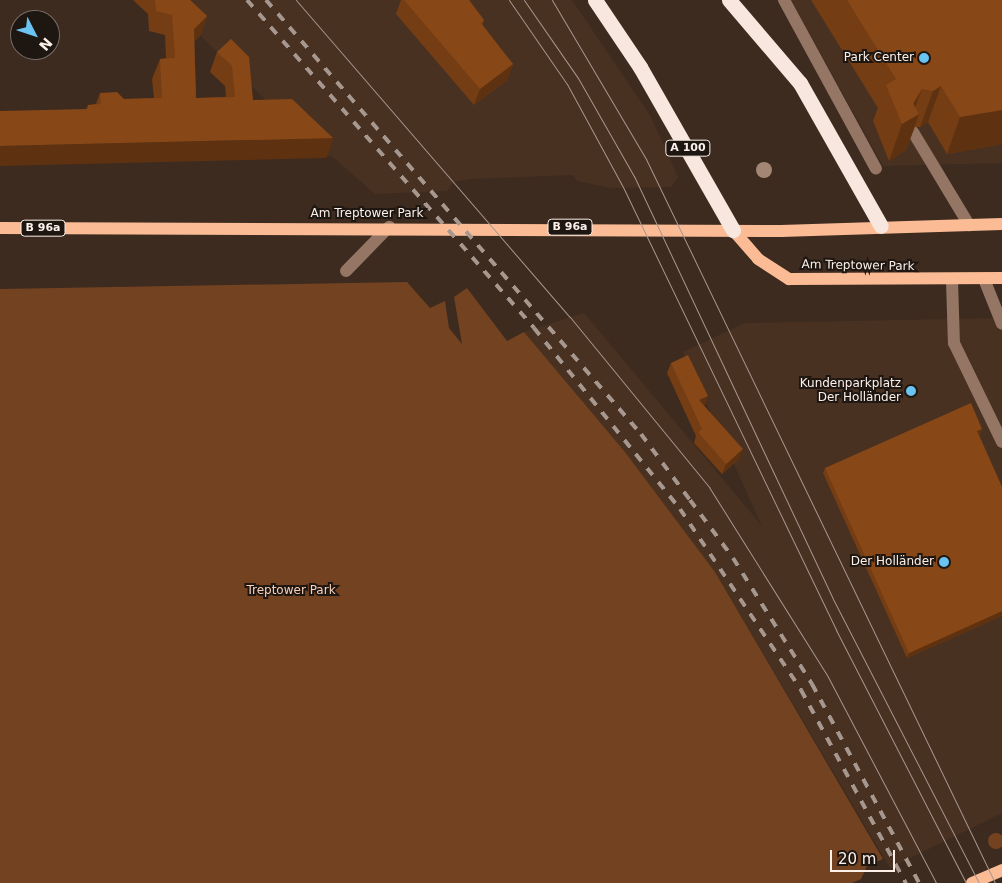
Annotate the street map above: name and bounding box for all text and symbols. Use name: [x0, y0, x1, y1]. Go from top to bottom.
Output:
north arrow: [10, 10, 60, 60]
text: N: [36, 35, 55, 54]
place label: Park Center: [844, 51, 914, 65]
marker: Park Center: [918, 52, 930, 64]
road number: A 100: [664, 140, 712, 156]
street label: Am Treptower Park: [311, 207, 423, 221]
road number: B 96a: [548, 218, 592, 236]
road number: B 96a: [20, 220, 66, 237]
street label: Am Treptower Park: [801, 258, 915, 274]
place label: Kundenparkplatz Der Holländer: [800, 377, 901, 405]
marker: Kundenparkplatz Der Holländer: [905, 385, 917, 397]
place label: Der Holländer: [851, 555, 934, 569]
marker: Der Holländer: [938, 556, 950, 568]
park label: Treptower Park: [246, 584, 336, 598]
scale bar: [832, 840, 897, 872]
text: 20 m: [838, 850, 876, 868]

